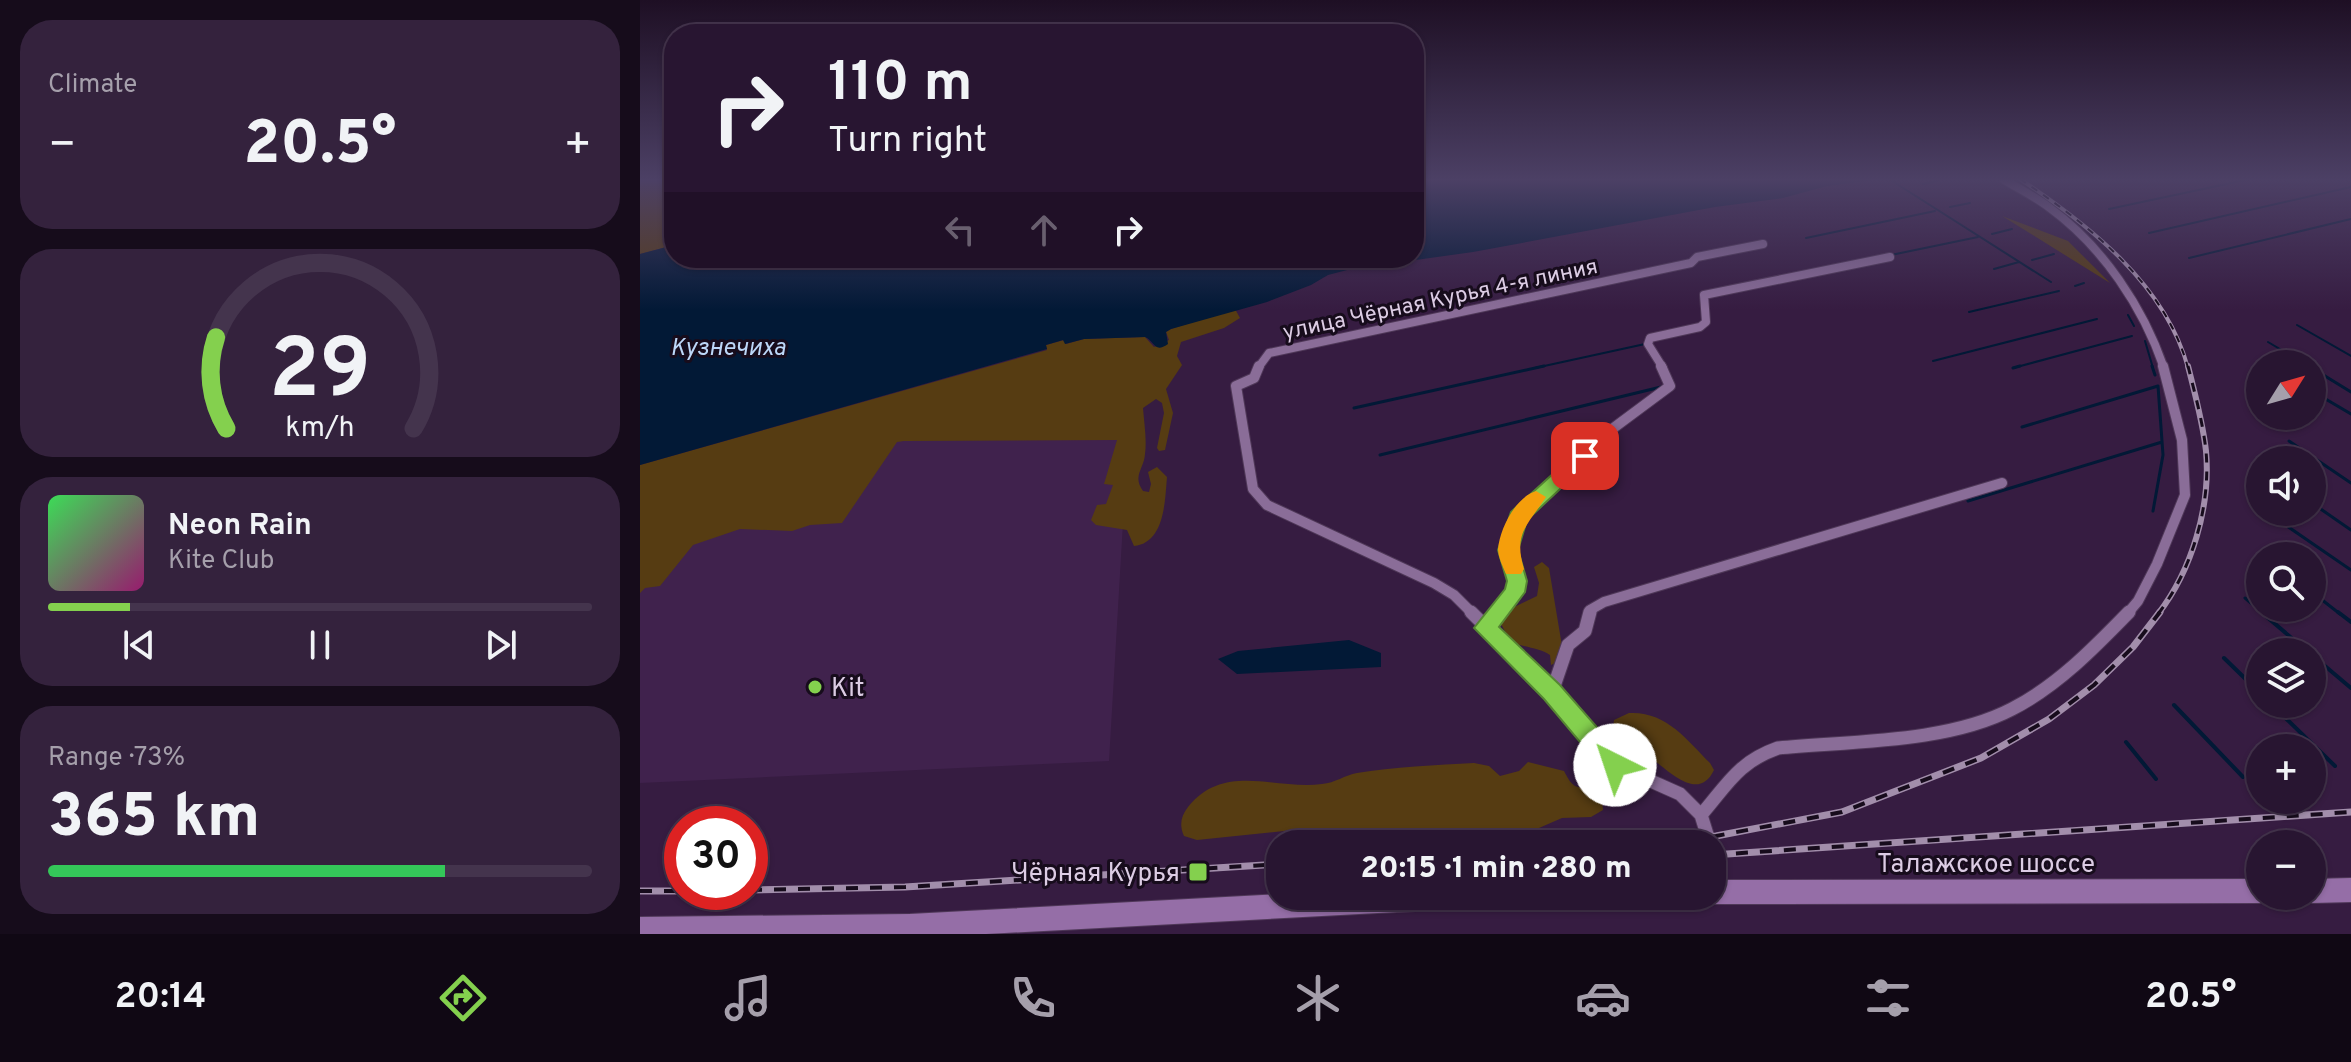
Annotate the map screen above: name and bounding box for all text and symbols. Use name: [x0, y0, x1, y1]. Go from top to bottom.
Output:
text: 110 m: [828, 50, 973, 120]
icon: right: [696, 56, 800, 160]
text: Climate: [48, 69, 137, 102]
text: 20.5°: [244, 109, 396, 185]
text: −: [48, 119, 76, 175]
text: +: [564, 119, 592, 175]
text: Turn right: [828, 119, 987, 165]
icon: left: [938, 208, 982, 252]
icon: ahead: [1022, 208, 1066, 252]
icon: right: [1106, 208, 1150, 252]
street label: улица Чёрная Курья 4-я линия: [1281, 254, 1600, 347]
text: 29: [269, 321, 371, 426]
water label: Кузнечиха: [670, 334, 786, 364]
north arrow: [2246, 350, 2326, 430]
map controls: [2246, 350, 2326, 910]
text: km/h: [285, 411, 355, 447]
pin: [1551, 422, 1619, 490]
icon: arrive: [1563, 434, 1607, 478]
button: sound: [2246, 446, 2326, 526]
text: Neon Rain: [168, 508, 312, 545]
button: search: [2246, 542, 2326, 622]
text: Kite Club: [168, 545, 274, 578]
icon: previous: [117, 623, 161, 667]
icon: pause: [298, 623, 342, 667]
icon: next: [479, 623, 523, 667]
button: layers: [2246, 638, 2326, 718]
place label: Kit: [831, 673, 865, 706]
marker: Kit: [806, 678, 824, 696]
position arrow: [1573, 723, 1657, 807]
button: +: [2246, 734, 2326, 814]
text: Range · 73%: [48, 742, 185, 775]
text: 365 km: [48, 782, 260, 858]
speed limit sign: 30: [664, 806, 768, 910]
button: −: [2246, 830, 2326, 910]
street label: Талажское шоссе: [1877, 849, 2095, 882]
text: 20:15 · 1 min · 280 m: [1360, 851, 1632, 888]
place label: Чёрная Курья: [1011, 858, 1180, 891]
marker: Чёрная Курья: [1187, 861, 1209, 883]
icon: directions: [435, 970, 491, 1026]
icon: music: [720, 970, 776, 1026]
icon: phone: [1005, 970, 1061, 1026]
icon: climate: [1290, 970, 1346, 1026]
icon: car: [1575, 970, 1631, 1026]
icon: filters: [1860, 970, 1916, 1026]
text: 20:14: [114, 975, 206, 1021]
text: 20.5°: [2145, 975, 2236, 1021]

